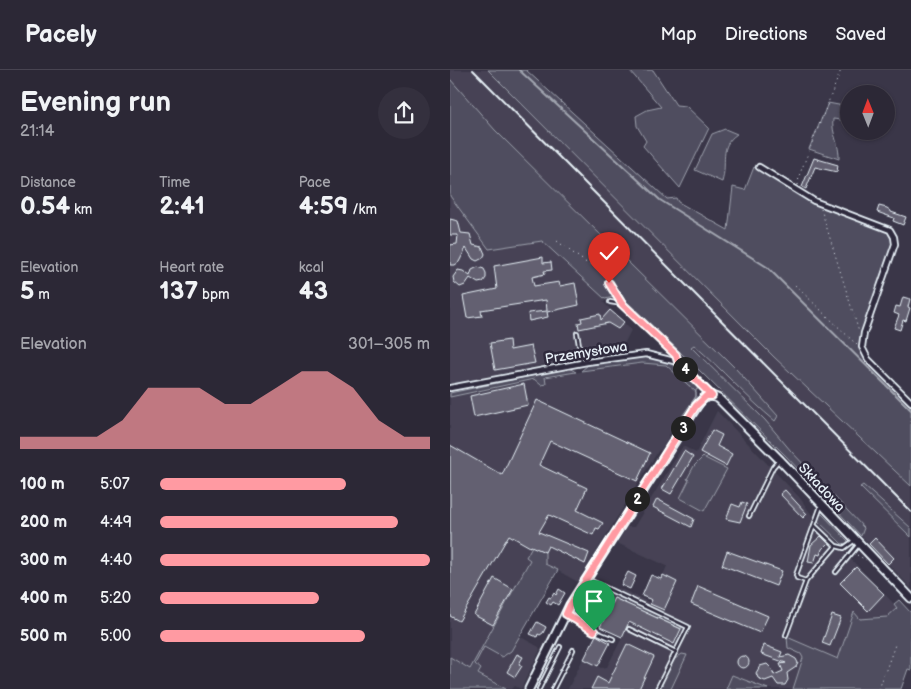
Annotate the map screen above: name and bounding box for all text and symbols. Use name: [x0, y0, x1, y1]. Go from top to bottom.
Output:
text: Pacely: [25, 20, 97, 49]
text: Map: [661, 24, 697, 45]
text: Directions: [725, 24, 807, 45]
text: Saved: [835, 24, 886, 45]
north arrow: [840, 85, 895, 140]
map controls: [840, 85, 895, 140]
text: Evening run: [20, 86, 171, 119]
button: share: [378, 87, 430, 139]
text: 21:14: [20, 122, 55, 141]
text: Distance: [20, 174, 76, 191]
text: Time: [159, 174, 190, 191]
text: Pace: [299, 174, 331, 191]
text: 0.54: [20, 191, 70, 222]
text: 2:41: [159, 191, 205, 222]
text: 4:59: [299, 191, 348, 222]
text: km: [70, 201, 92, 218]
text: /km: [348, 201, 377, 218]
pin: [588, 232, 630, 283]
icon: check: [595, 239, 623, 267]
text: Elevation: [20, 259, 78, 276]
text: Heart rate: [159, 259, 224, 276]
text: kcal: [299, 259, 324, 276]
text: 5: [20, 276, 34, 307]
text: 137: [159, 276, 198, 307]
text: 43: [299, 276, 328, 307]
text: m: [34, 286, 50, 303]
text: bpm: [198, 286, 230, 303]
text: Elevation: [20, 335, 87, 354]
text: 301–305 m: [348, 335, 430, 354]
street label: Przemysłowa: [544, 338, 628, 367]
pin: 4: [672, 356, 698, 382]
text: 4: [681, 361, 690, 378]
pin: 3: [670, 416, 696, 440]
text: 3: [679, 420, 688, 437]
street label: Składowa: [795, 459, 849, 515]
text: 100 m: [20, 475, 65, 494]
text: 5:07: [100, 475, 130, 494]
pin: 2: [624, 486, 650, 512]
text: 2: [633, 491, 642, 508]
text: 200 m: [20, 513, 67, 532]
text: 4:49: [100, 513, 132, 532]
text: 300 m: [20, 551, 67, 570]
text: 4:40: [100, 551, 132, 570]
pin: [573, 580, 615, 631]
icon: arrive: [580, 587, 608, 615]
text: 400 m: [20, 589, 67, 608]
text: 5:20: [100, 589, 131, 608]
text: 500 m: [20, 627, 67, 646]
text: 5:00: [100, 627, 131, 646]

